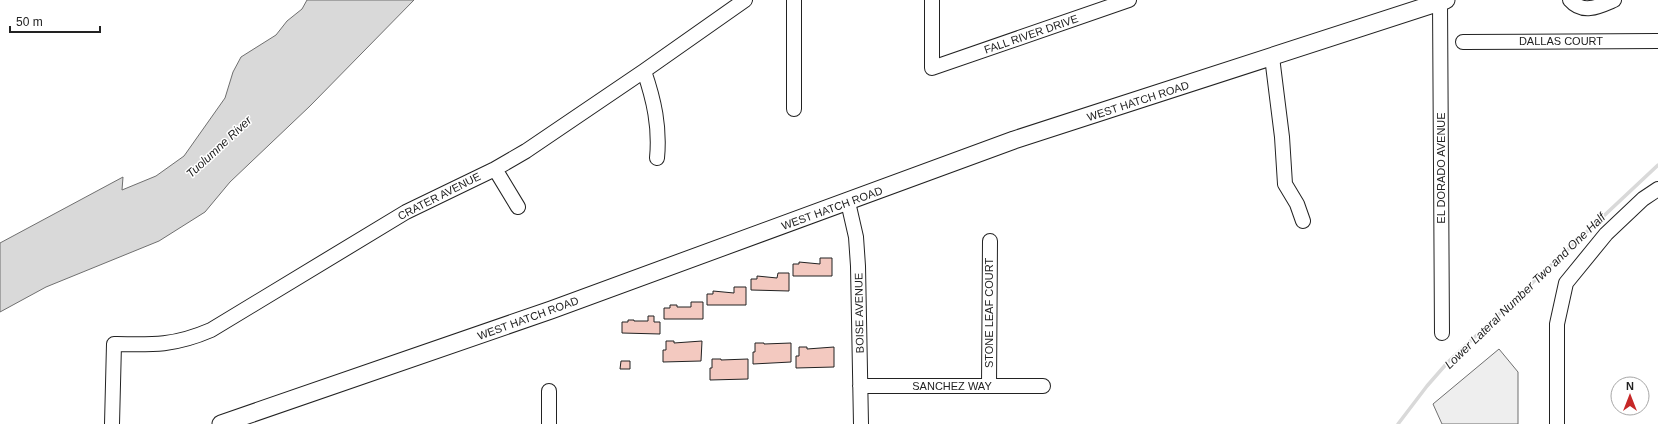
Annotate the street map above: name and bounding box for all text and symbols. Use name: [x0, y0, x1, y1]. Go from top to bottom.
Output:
scale bar: [10, 8, 100, 34]
street label: FALL RIVER DRIVE: [982, 12, 1080, 56]
text: 50 m: [16, 15, 43, 29]
street label: DALLAS COURT: [1519, 35, 1603, 47]
street label: WEST HATCH ROAD: [1085, 79, 1191, 123]
street label: EL DORADO AVENUE: [1435, 112, 1447, 224]
water label: Tuolumne River: [184, 113, 255, 181]
street label: CRATER AVENUE: [396, 170, 482, 222]
street label: WEST HATCH ROAD: [780, 184, 884, 232]
water label: Lower Lateral Number Two and One Half: [1442, 209, 1609, 372]
street label: STONE LEAF COURT: [983, 258, 995, 368]
street label: BOISE AVENUE: [852, 273, 866, 353]
street label: WEST HATCH ROAD: [476, 294, 580, 342]
north arrow: [1610, 376, 1650, 416]
street label: SANCHEZ WAY: [912, 380, 992, 392]
text: N: [1626, 380, 1634, 392]

